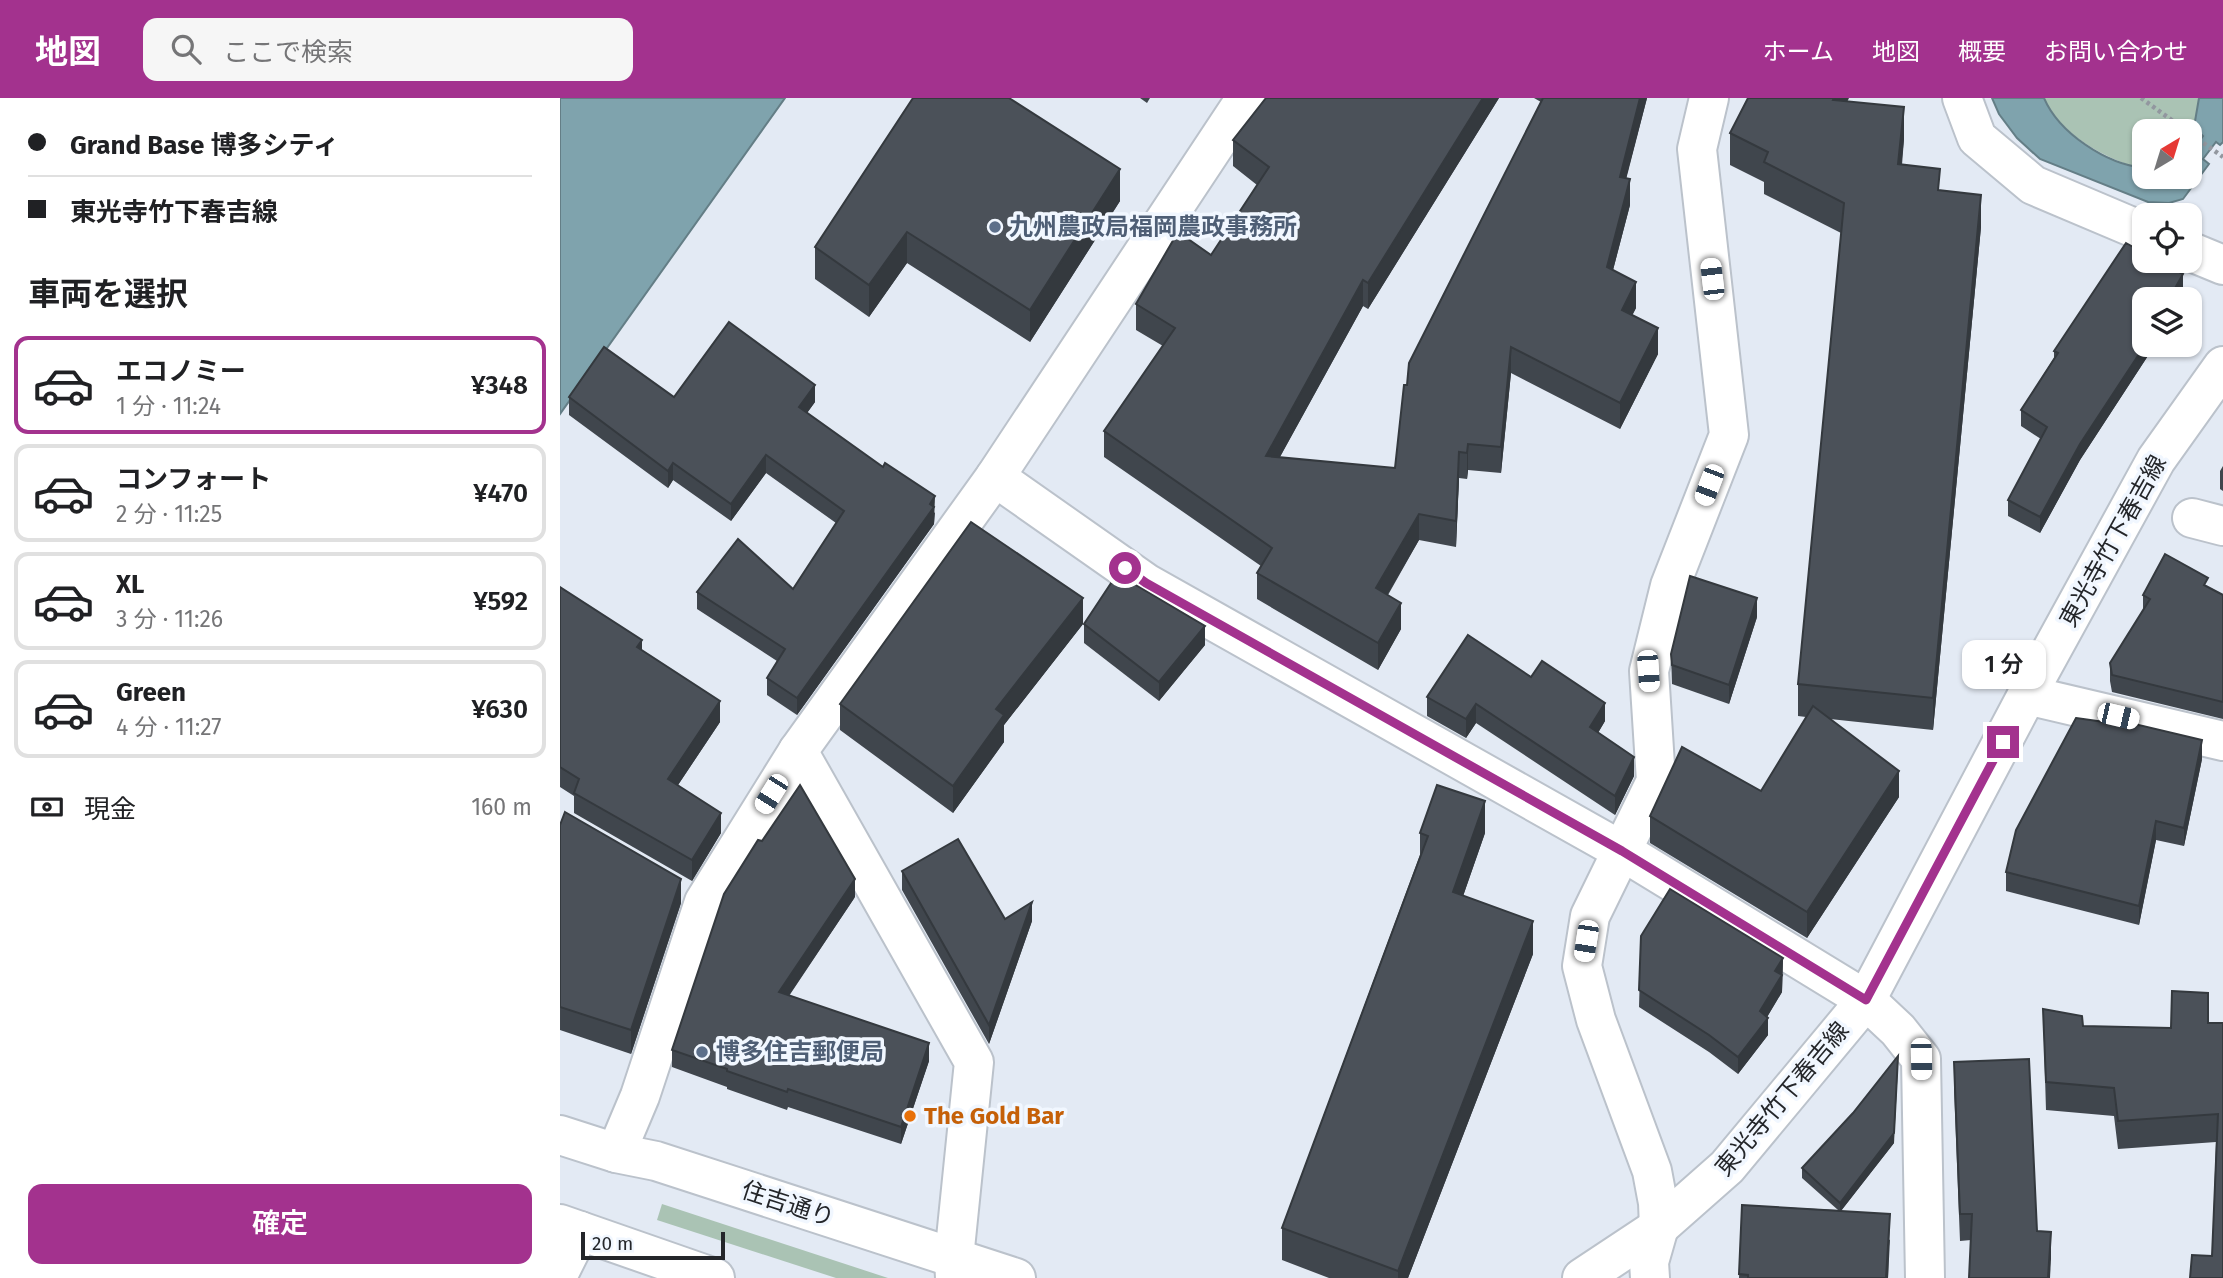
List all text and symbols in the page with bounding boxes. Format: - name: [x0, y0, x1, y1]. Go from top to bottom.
- search box: [143, 18, 633, 81]
- icon: search: [167, 30, 205, 68]
- text: 地図: [35, 32, 101, 72]
- text: ここで検索: [223, 37, 353, 68]
- text: ホーム: [1763, 38, 1834, 66]
- text: 地図: [1872, 38, 1920, 66]
- text: 概要: [1958, 38, 2006, 66]
- text: お問い合わせ: [2044, 38, 2188, 66]
- north arrow: [2132, 119, 2202, 189]
- map controls: [2132, 119, 2202, 357]
- text: Grand Base 博多シティ: [70, 130, 339, 161]
- text: 東光寺竹下春吉線: [70, 197, 278, 228]
- button: locate: [2132, 203, 2202, 273]
- place label: 九州農政局福岡農政事務所: [1009, 213, 1297, 241]
- marker: 九州農政局福岡農政事務所: [987, 219, 1003, 235]
- car: [1700, 257, 1725, 301]
- text: 車両を選択: [28, 275, 188, 313]
- button: layers: [2132, 287, 2202, 357]
- icon: car: [32, 354, 95, 417]
- text: エコノミー: [116, 356, 246, 387]
- text: ¥348: [471, 370, 528, 401]
- text: 1 分 · 11:24: [116, 392, 221, 420]
- street label: 東光寺竹下春吉線: [2054, 450, 2172, 632]
- icon: car: [32, 462, 95, 525]
- car: [1692, 462, 1727, 508]
- text: コンフォート: [116, 464, 271, 495]
- text: ¥470: [473, 478, 528, 509]
- text: 2 分 · 11:25: [116, 500, 222, 528]
- route start: [1109, 552, 1141, 584]
- text: XL: [116, 569, 144, 600]
- icon: car: [32, 570, 95, 633]
- text: ¥592: [473, 586, 528, 617]
- text: 3 分 · 11:26: [116, 605, 223, 633]
- callout: 1 分: [1961, 640, 2045, 690]
- car: [1637, 649, 1660, 693]
- text: 1 分: [1984, 650, 2024, 678]
- text: Green: [116, 677, 186, 708]
- icon: car: [32, 678, 95, 741]
- text: ¥630: [472, 694, 528, 725]
- car: [2096, 701, 2141, 731]
- text: 4 分 · 11:27: [116, 713, 222, 741]
- route end: [1987, 726, 2019, 758]
- car: [751, 771, 792, 817]
- icon: cash: [28, 788, 66, 826]
- text: 160 m: [471, 793, 532, 821]
- text: 現金: [84, 794, 136, 825]
- car: [1573, 919, 1600, 963]
- street label: 東光寺竹下春吉線: [1710, 1016, 1854, 1182]
- place label: 博多住吉郵便局: [716, 1038, 884, 1066]
- car: [1911, 1038, 1932, 1080]
- marker: 博多住吉郵便局: [694, 1044, 710, 1060]
- place label: The Gold Bar: [924, 1102, 1064, 1130]
- marker: The Gold Bar: [902, 1108, 918, 1124]
- street label: 住吉通り: [738, 1176, 838, 1232]
- button: 確定: [28, 1184, 532, 1264]
- scale bar: [581, 1229, 724, 1261]
- text: 20 m: [592, 1232, 633, 1255]

